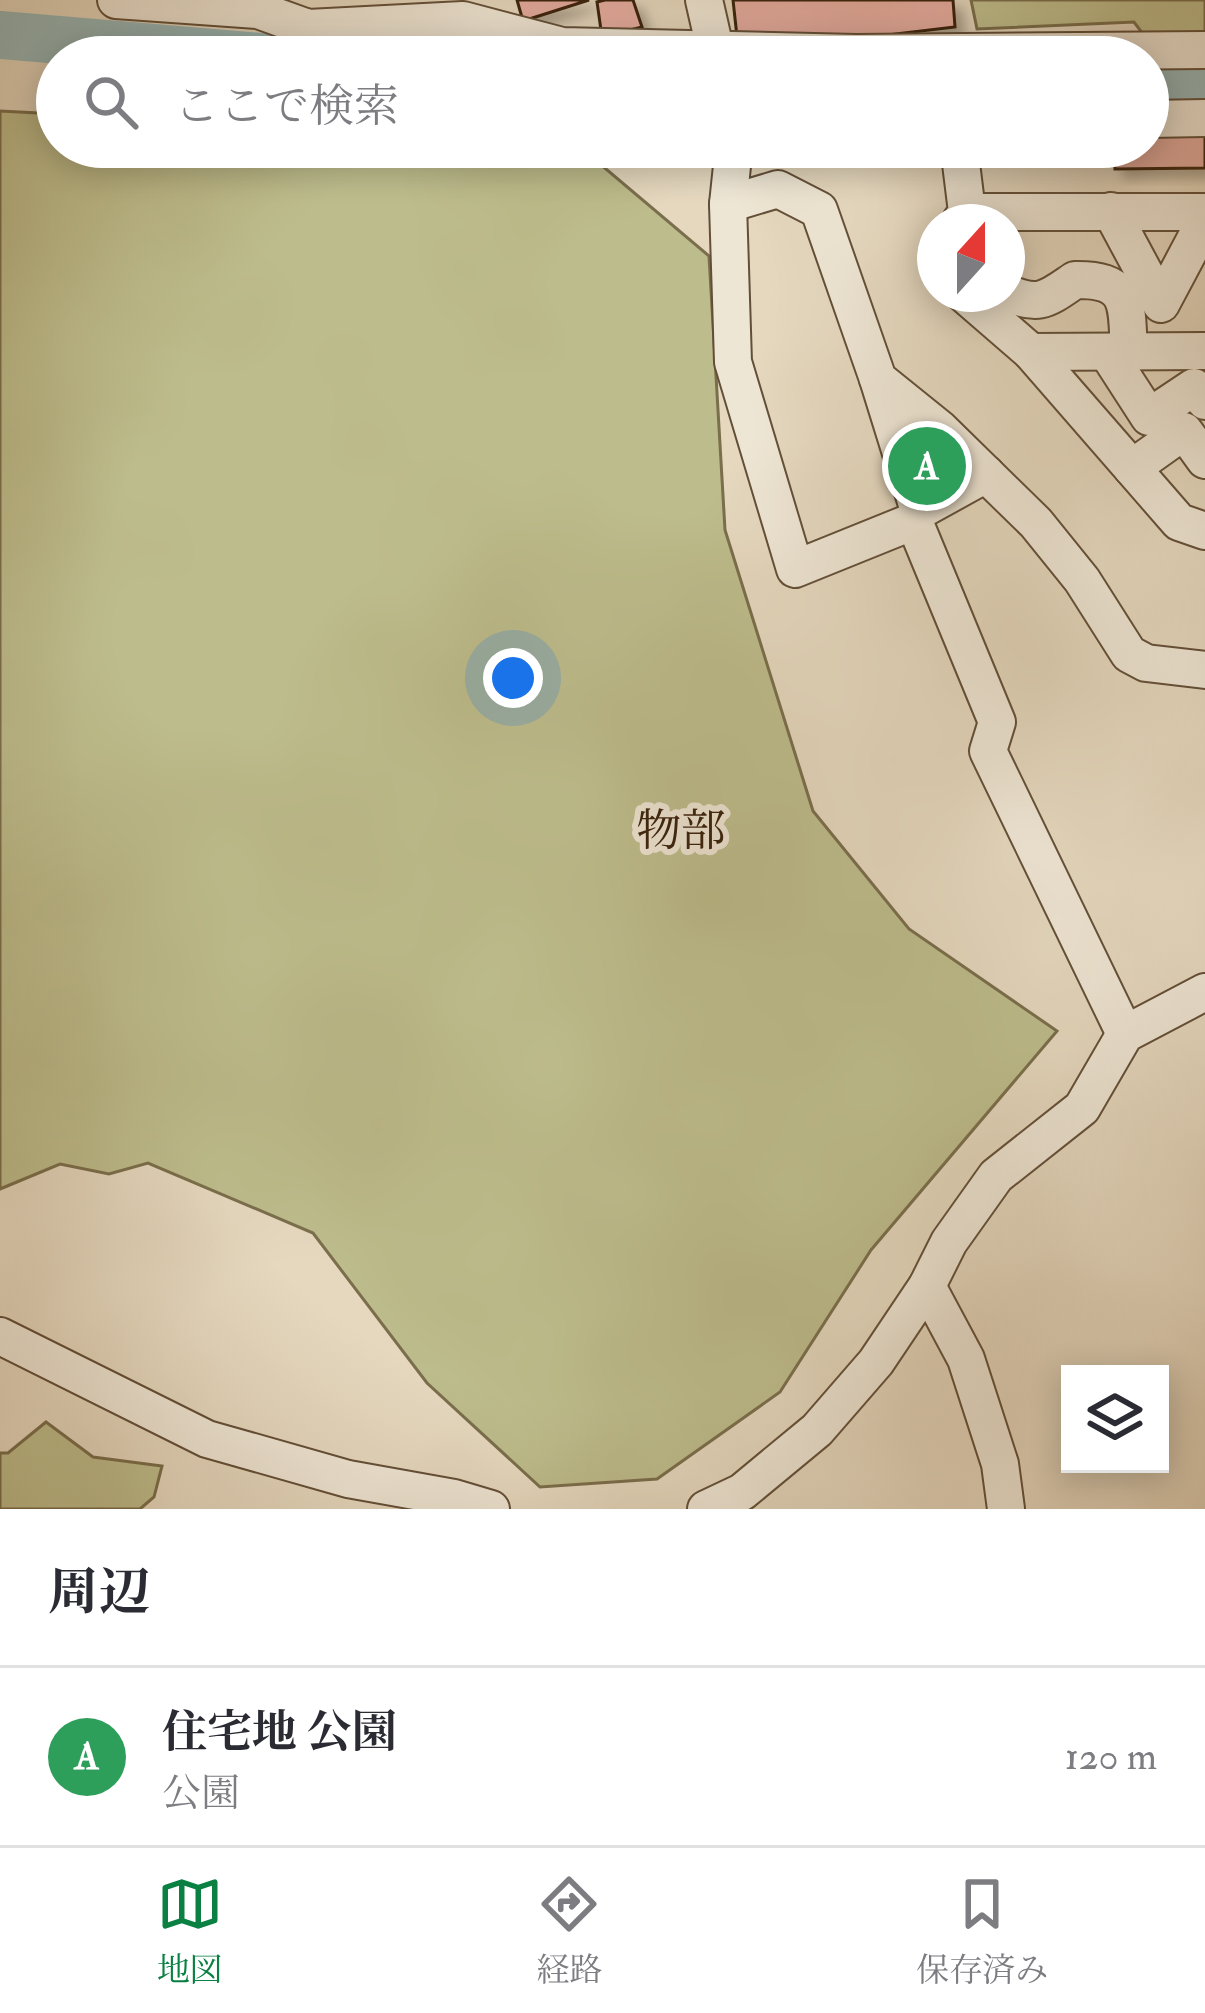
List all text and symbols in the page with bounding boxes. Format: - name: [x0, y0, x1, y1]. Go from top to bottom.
- search box: [36, 36, 1169, 168]
- icon: search: [78, 69, 144, 135]
- text: ここで検索: [174, 79, 399, 135]
- north arrow: [917, 204, 1025, 312]
- pin: A: [888, 421, 966, 511]
- your location: [483, 648, 543, 708]
- district label: 物部: [636, 804, 726, 860]
- map controls: [1061, 1365, 1169, 1473]
- button: layers: [1061, 1365, 1169, 1473]
- text: 周辺: [48, 1561, 150, 1625]
- text: 住宅地 公園: [162, 1705, 396, 1761]
- text: A: [75, 1732, 99, 1781]
- text: 120 m: [1065, 1732, 1157, 1781]
- text: 公園: [162, 1769, 240, 1818]
- tab: 地図: [157, 1871, 223, 1991]
- tab: 経路: [536, 1871, 602, 1991]
- tab: 保存済み: [916, 1871, 1048, 1991]

